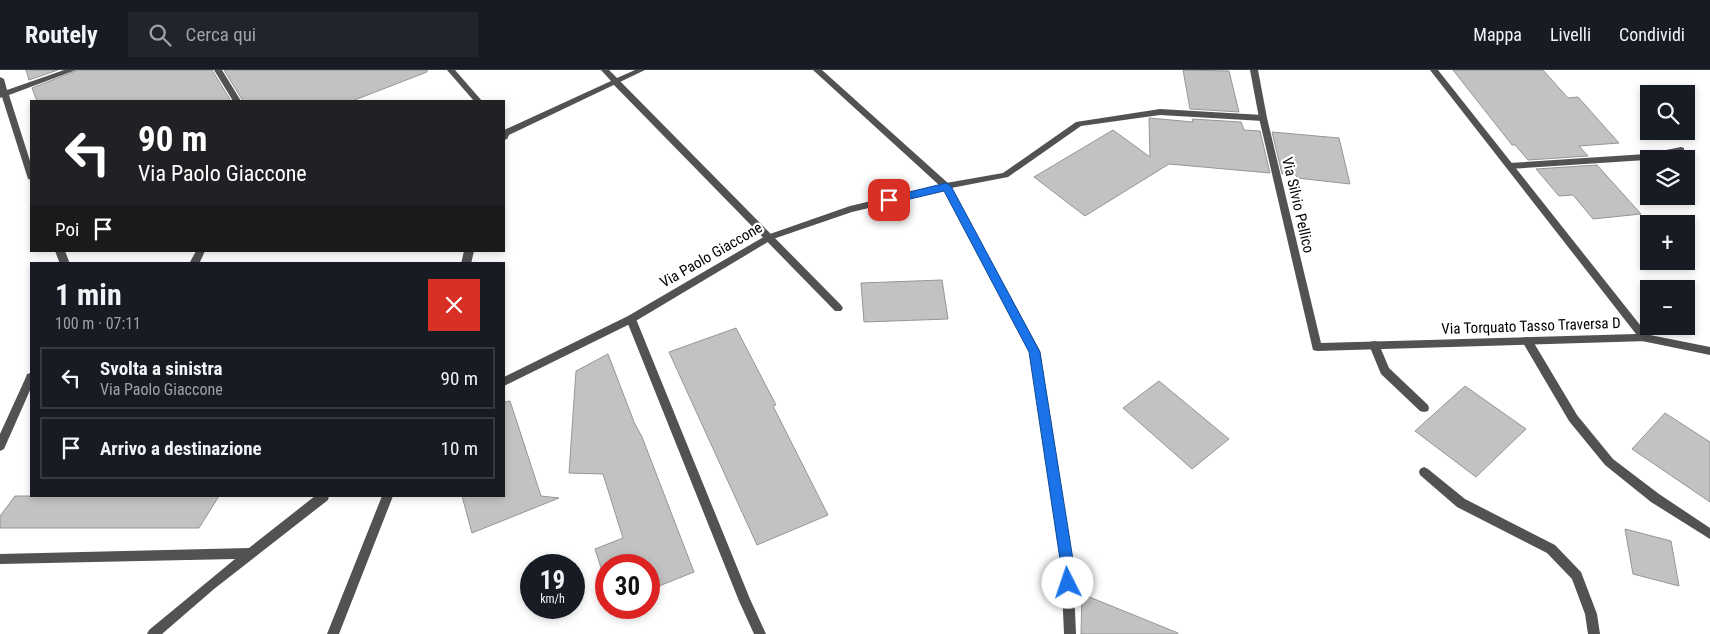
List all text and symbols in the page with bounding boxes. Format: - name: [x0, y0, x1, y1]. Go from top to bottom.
- search box: [128, 12, 478, 57]
- text: Routely: [25, 21, 98, 49]
- icon: search: [146, 21, 174, 49]
- text: Cerca qui: [186, 23, 256, 46]
- text: Mappa: [1473, 24, 1522, 45]
- text: Livelli: [1550, 24, 1591, 45]
- text: Condividi: [1619, 24, 1685, 45]
- map controls: [1640, 85, 1695, 335]
- button: search: [1640, 85, 1695, 140]
- text: 90 m: [138, 119, 207, 160]
- icon: left: [55, 120, 120, 185]
- button: layers: [1640, 150, 1695, 205]
- street label: Via Silvio Pellico: [1278, 155, 1318, 255]
- text: Via Paolo Giaccone: [138, 161, 307, 186]
- pin: [868, 179, 910, 221]
- icon: arrive: [875, 186, 903, 214]
- icon: arrive: [89, 215, 117, 243]
- button: +: [1640, 215, 1695, 270]
- text: Poi: [55, 218, 79, 241]
- street label: Via Paolo Giaccone: [657, 218, 765, 292]
- text: 1 min: [55, 277, 122, 312]
- button: close: [428, 279, 480, 331]
- button: −: [1640, 280, 1695, 335]
- text: 100 m · 07:11: [55, 314, 141, 333]
- street label: Via Torquato Tasso Traversa D: [1441, 314, 1621, 338]
- text: Svolta a sinistra: [100, 357, 222, 380]
- icon: left: [57, 364, 85, 392]
- text: 90 m: [441, 367, 478, 390]
- text: Via Paolo Giaccone: [100, 380, 223, 399]
- icon: arrive: [57, 434, 85, 462]
- text: Arrivo a destinazione: [100, 437, 262, 460]
- text: 10 m: [441, 437, 478, 460]
- speed limit sign: 30: [595, 554, 660, 619]
- position arrow: [1041, 556, 1093, 608]
- text: 19: [540, 566, 565, 595]
- text: km/h: [540, 592, 565, 606]

